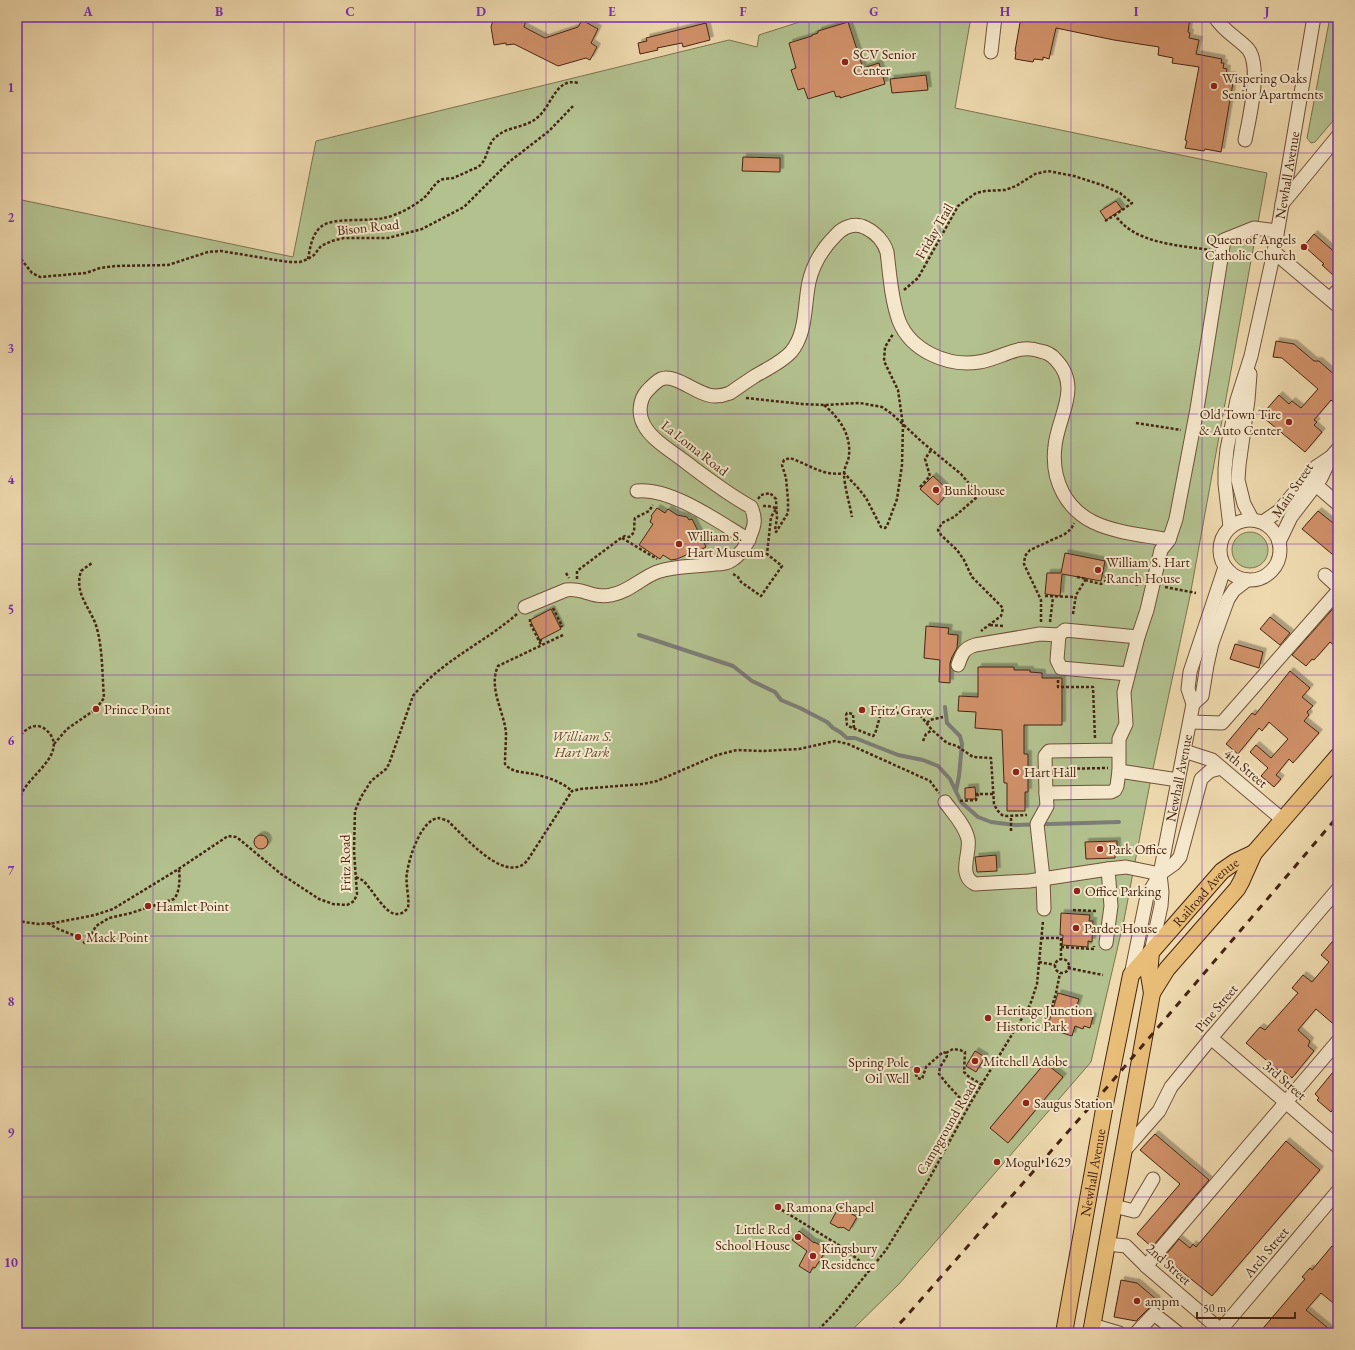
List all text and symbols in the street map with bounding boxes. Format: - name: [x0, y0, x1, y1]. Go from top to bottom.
- text: A: [82, 3, 93, 20]
- text: B: [215, 3, 223, 20]
- text: C: [345, 3, 355, 20]
- text: D: [476, 3, 486, 20]
- text: E: [608, 3, 616, 20]
- text: F: [739, 3, 747, 20]
- text: G: [869, 3, 879, 20]
- text: H: [1000, 3, 1011, 20]
- text: I: [1134, 3, 1139, 20]
- text: J: [1263, 3, 1270, 20]
- place label: SCV Senior Center: [853, 45, 916, 79]
- marker: SCV Senior Center: [840, 57, 850, 67]
- place label: Wispering Oaks Senior Apartments: [1222, 69, 1324, 103]
- text: 1: [8, 79, 15, 96]
- marker: Wispering Oaks Senior Apartments: [1209, 81, 1219, 91]
- street label: Newhall Avenue: [1271, 129, 1303, 220]
- street label: Friday Trail: [911, 199, 958, 262]
- text: 2: [8, 209, 15, 226]
- street label: Bison Road: [336, 215, 401, 239]
- place label: Queen of Angels Catholic Church: [1205, 230, 1296, 264]
- marker: Queen of Angels Catholic Church: [1299, 242, 1309, 252]
- text: 3: [8, 340, 15, 357]
- place label: Old Town Tire & Auto Center: [1199, 405, 1282, 439]
- street label: La Loma Road: [658, 416, 733, 480]
- marker: Old Town Tire & Auto Center: [1284, 417, 1294, 427]
- street label: Main Street: [1267, 459, 1317, 521]
- text: 4: [8, 471, 15, 488]
- place label: Bunkhouse: [944, 481, 1006, 499]
- marker: Bunkhouse: [931, 485, 941, 495]
- place label: William S. Hart Museum: [687, 527, 764, 561]
- marker: William S. Hart Museum: [674, 539, 684, 549]
- place label: William S. Hart Ranch House: [1106, 553, 1191, 587]
- marker: William S. Hart Ranch House: [1093, 565, 1103, 575]
- text: 5: [8, 601, 14, 618]
- place label: Prince Point: [104, 700, 171, 718]
- place label: Fritz' Grave: [870, 701, 933, 719]
- marker: Prince Point: [91, 704, 101, 714]
- marker: Fritz' Grave: [857, 705, 867, 715]
- park label: William S. Hart Park: [552, 727, 612, 761]
- text: 6: [8, 732, 15, 749]
- street label: Newhall Avenue: [1161, 732, 1196, 823]
- street label: 4th Street: [1220, 744, 1272, 792]
- place label: Hart Hall: [1024, 763, 1077, 781]
- marker: Hart Hall: [1011, 767, 1021, 777]
- street label: Fritz Road: [335, 833, 354, 892]
- place label: Park Office: [1108, 840, 1168, 858]
- marker: Park Office: [1095, 844, 1105, 854]
- street label: Railroad Avenue: [1168, 853, 1243, 930]
- text: 7: [8, 862, 15, 879]
- place label: Office Parking: [1085, 882, 1162, 900]
- marker: Office Parking: [1072, 886, 1082, 896]
- place label: Hamlet Point: [156, 897, 230, 915]
- marker: Hamlet Point: [143, 901, 153, 911]
- place label: Pardee House: [1084, 919, 1158, 937]
- marker: Pardee House: [1071, 923, 1081, 933]
- place label: Mack Point: [86, 928, 149, 946]
- marker: Mack Point: [73, 932, 83, 942]
- street label: Pine Street: [1191, 980, 1242, 1036]
- text: 8: [8, 993, 15, 1010]
- place label: Heritage Junction Historic Park: [996, 1001, 1093, 1035]
- marker: Heritage Junction Historic Park: [983, 1013, 993, 1023]
- place label: Mitchell Adobe: [983, 1052, 1068, 1070]
- place label: Spring Pole Oil Well: [848, 1053, 910, 1087]
- marker: Mitchell Adobe: [970, 1056, 980, 1066]
- street label: 3rd Street: [1259, 1056, 1311, 1104]
- marker: Spring Pole Oil Well: [912, 1065, 922, 1075]
- street label: Campground Road: [912, 1077, 981, 1178]
- place label: Saugus Station: [1034, 1094, 1114, 1112]
- marker: Saugus Station: [1021, 1098, 1031, 1108]
- text: 9: [8, 1124, 15, 1141]
- street label: Newhall Avenue: [1076, 1127, 1110, 1218]
- place label: Mogul 1629: [1005, 1153, 1071, 1171]
- marker: Mogul 1629: [992, 1157, 1002, 1167]
- place label: Ramona Chapel: [786, 1198, 875, 1216]
- marker: Ramona Chapel: [773, 1202, 783, 1212]
- place label: Little Red School House: [715, 1220, 791, 1254]
- street label: Arch Street: [1239, 1222, 1293, 1282]
- marker: Little Red School House: [793, 1232, 803, 1242]
- place label: Kingsbury Residence: [821, 1239, 878, 1273]
- street label: 2nd Street: [1143, 1239, 1196, 1289]
- marker: Kingsbury Residence: [808, 1251, 818, 1261]
- text: 10: [4, 1254, 18, 1271]
- place label: ampm: [1145, 1292, 1180, 1310]
- scale bar: [1197, 1294, 1295, 1320]
- marker: ampm: [1132, 1296, 1142, 1306]
- text: 50 m: [1203, 1300, 1227, 1316]

